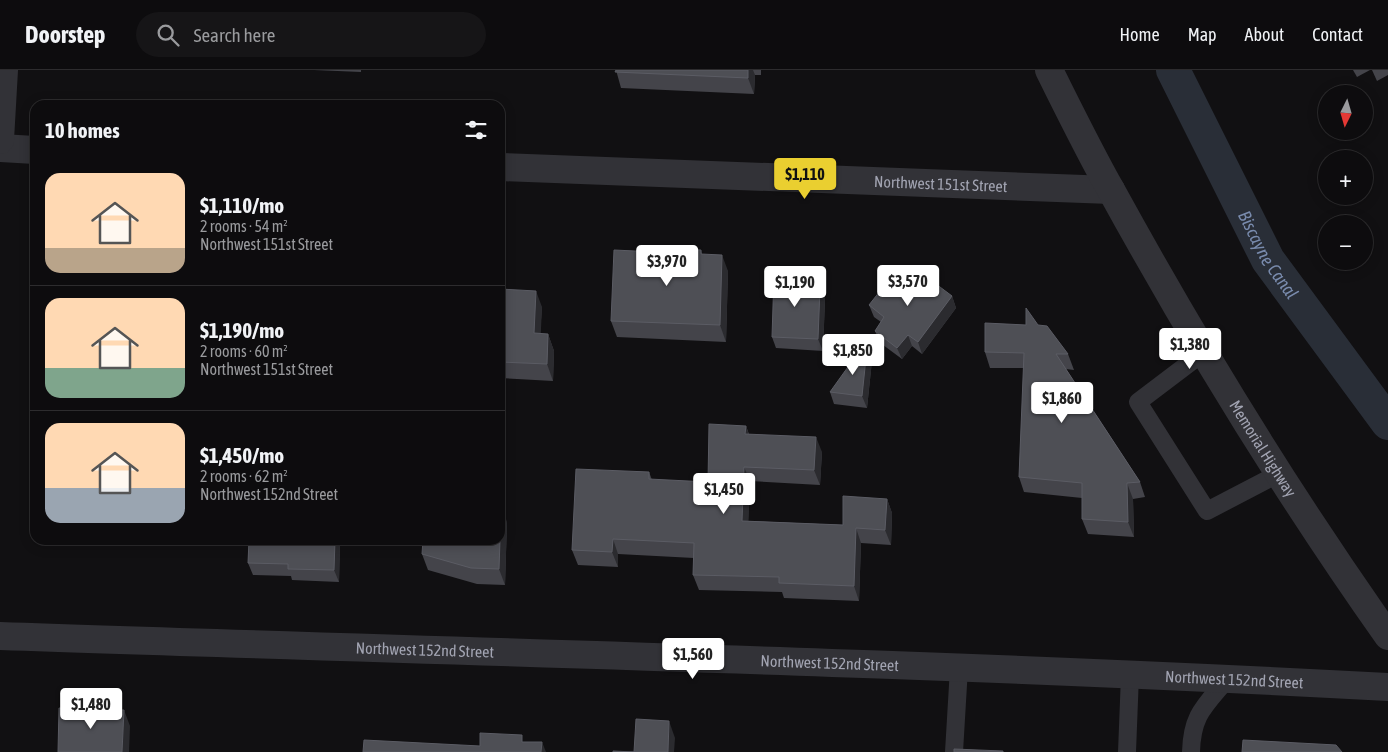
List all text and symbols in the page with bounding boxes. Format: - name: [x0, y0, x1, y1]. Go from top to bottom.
- search box: [136, 12, 486, 57]
- text: Doorstep: [25, 21, 106, 48]
- icon: search: [154, 21, 182, 49]
- text: Search here: [194, 24, 275, 46]
- text: Home: [1120, 24, 1160, 45]
- text: Map: [1188, 24, 1217, 45]
- text: About: [1245, 24, 1284, 45]
- text: Contact: [1312, 24, 1363, 45]
- north arrow: [1318, 85, 1372, 140]
- map controls: [1318, 85, 1373, 270]
- icon: filters: [462, 116, 490, 144]
- text: 10 homes: [45, 118, 120, 142]
- button: +: [1318, 150, 1373, 205]
- pin: $1,110: [764, 158, 846, 200]
- text: $1,110: [785, 165, 825, 183]
- street label: Northwest 151st Street: [874, 172, 1008, 195]
- icon: home: [85, 193, 145, 253]
- text: $1,110/mo: [200, 193, 284, 217]
- water label: Biscayne Canal: [1234, 207, 1303, 303]
- button: −: [1318, 215, 1373, 270]
- text: 2 rooms · 54 m²: [200, 217, 288, 235]
- text: Northwest 151st Street: [200, 235, 333, 253]
- pin: $3,970: [626, 244, 708, 287]
- text: $3,970: [647, 252, 687, 270]
- pin: $3,570: [867, 264, 949, 307]
- pin: $1,190: [754, 266, 836, 308]
- text: $3,570: [888, 272, 928, 290]
- text: $1,190: [775, 273, 815, 291]
- icon: home: [85, 318, 145, 378]
- text: $1,190/mo: [200, 318, 284, 342]
- pin: $1,380: [1149, 328, 1231, 370]
- pin: $1,850: [812, 334, 894, 376]
- text: $1,380: [1170, 335, 1210, 353]
- text: $1,850: [833, 341, 873, 359]
- text: 2 rooms · 60 m²: [200, 342, 288, 360]
- text: Northwest 151st Street: [200, 360, 333, 378]
- pin: $1,860: [1021, 382, 1103, 424]
- text: $1,860: [1042, 389, 1082, 407]
- street label: Memorial Highway: [1226, 397, 1300, 501]
- icon: home: [85, 443, 145, 503]
- text: $1,450/mo: [200, 443, 284, 467]
- text: 2 rooms · 62 m²: [200, 467, 288, 485]
- pin: $1,450: [683, 472, 765, 515]
- text: $1,450: [704, 480, 744, 498]
- text: Northwest 152nd Street: [200, 485, 338, 503]
- street label: Northwest 152nd Street: [355, 638, 495, 661]
- pin: $1,560: [652, 638, 734, 680]
- text: $1,560: [673, 645, 713, 663]
- street label: Northwest 152nd Street: [760, 651, 899, 674]
- street label: Northwest 152nd Street: [1165, 667, 1304, 692]
- pin: $1,480: [50, 688, 132, 730]
- text: $1,480: [71, 695, 111, 713]

